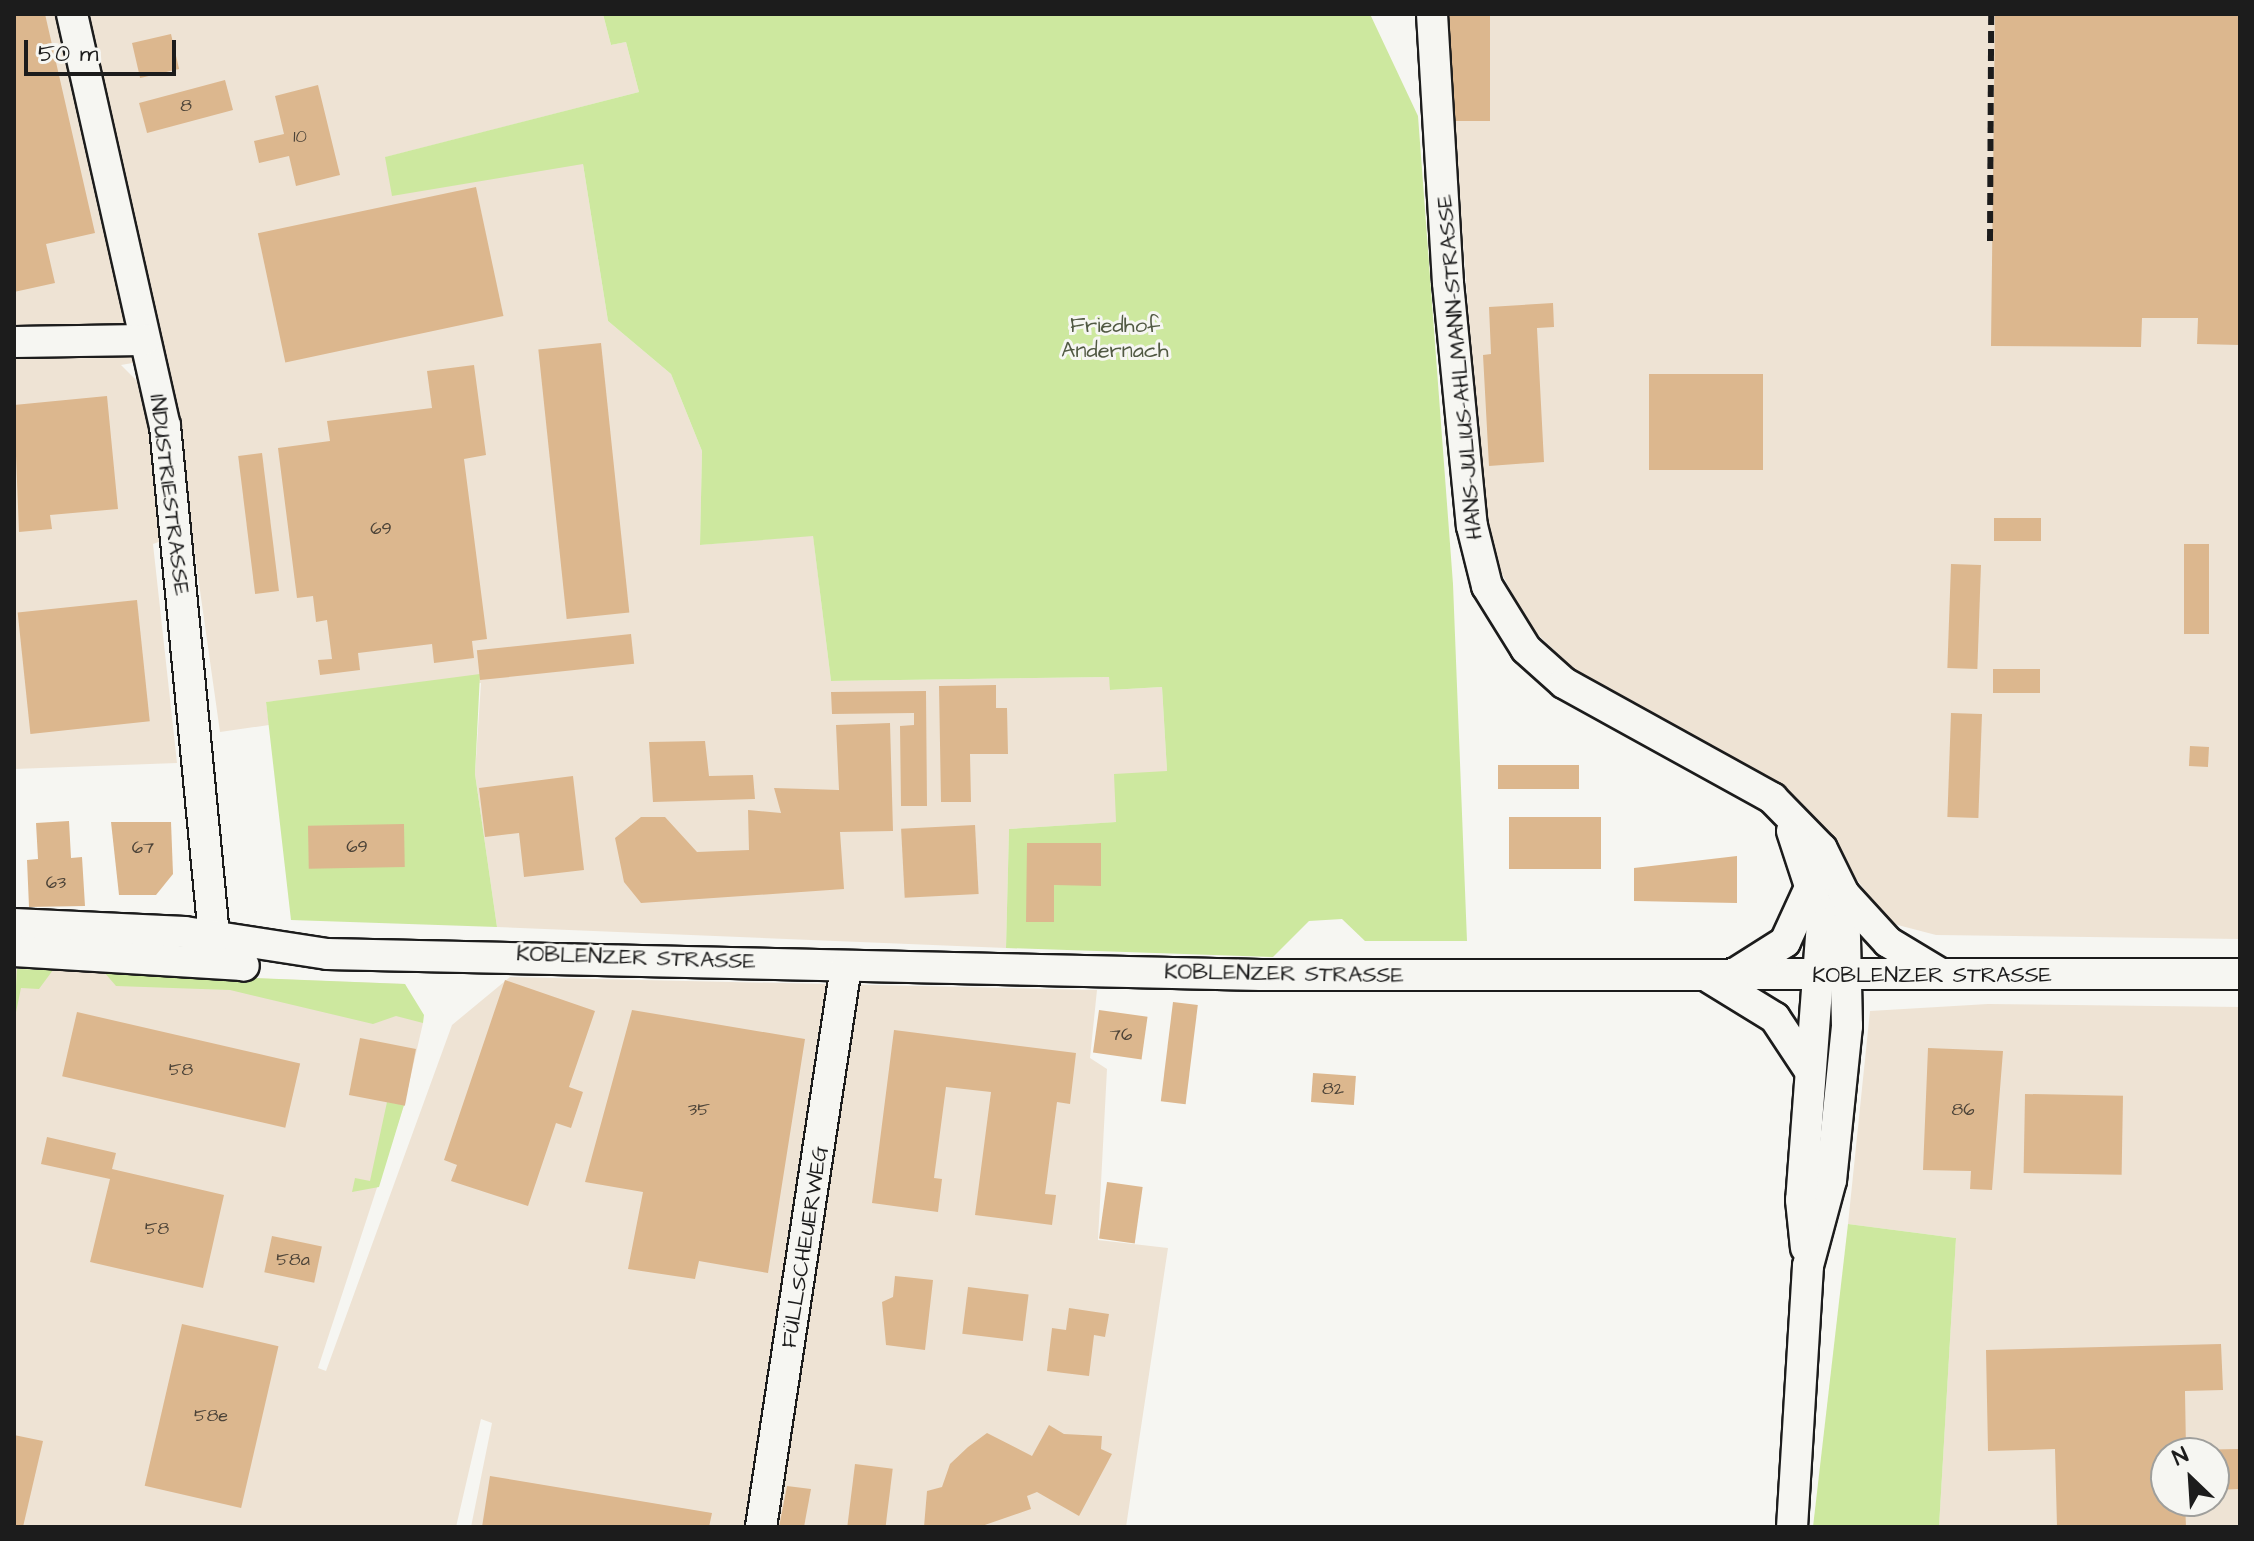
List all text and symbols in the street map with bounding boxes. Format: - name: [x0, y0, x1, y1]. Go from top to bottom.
- scale bar: [28, 24, 180, 74]
- text: 50 m: [38, 37, 98, 71]
- house number: 8: [180, 95, 192, 117]
- house number: 10: [293, 126, 307, 148]
- street label: HANS-JULIUS-AHLMANN-STRASSE: [1432, 193, 1488, 541]
- park label: Friedhof Andernach: [1061, 312, 1169, 364]
- street label: INDUSTRIESTRASSE: [144, 393, 194, 597]
- house number: 69: [370, 518, 392, 540]
- house number: 69: [346, 836, 368, 858]
- house number: 67: [132, 837, 154, 859]
- house number: 63: [46, 872, 66, 894]
- street label: KOBLENZER STRASSE: [516, 941, 756, 975]
- street label: KOBLENZER STRASSE: [1164, 959, 1404, 989]
- street label: KOBLENZER STRASSE: [1812, 963, 2052, 989]
- house number: 76: [1110, 1024, 1132, 1046]
- house number: 58: [169, 1059, 193, 1081]
- house number: 82: [1322, 1078, 1344, 1100]
- house number: 35: [688, 1099, 710, 1121]
- house number: 86: [1952, 1099, 1974, 1121]
- street label: FÜLLSCHEUERWEG: [776, 1144, 834, 1350]
- house number: 58: [145, 1218, 169, 1240]
- house number: 58a: [276, 1249, 310, 1271]
- house number: 58e: [194, 1405, 228, 1427]
- north arrow: [2150, 1437, 2230, 1517]
- text: N: [2168, 1440, 2193, 1474]

